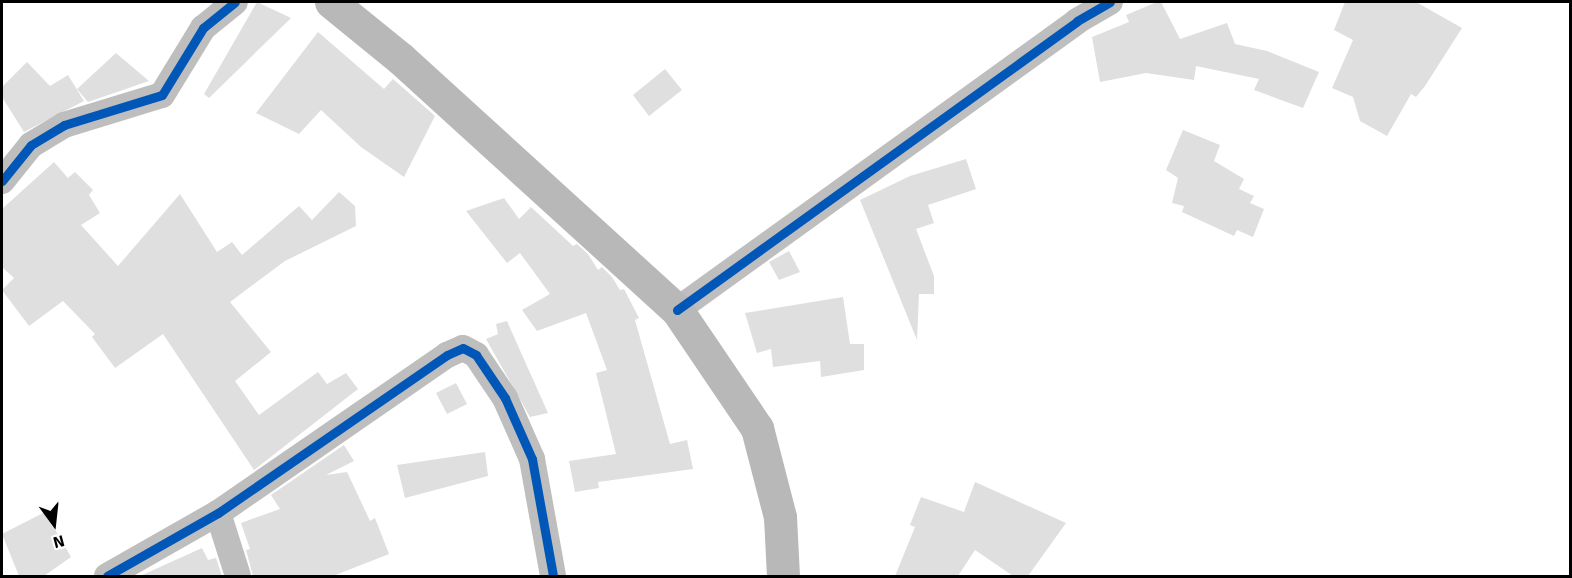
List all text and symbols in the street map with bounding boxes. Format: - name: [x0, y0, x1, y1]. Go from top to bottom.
- north arrow: [24, 494, 84, 554]
- text: N: [51, 530, 67, 552]

